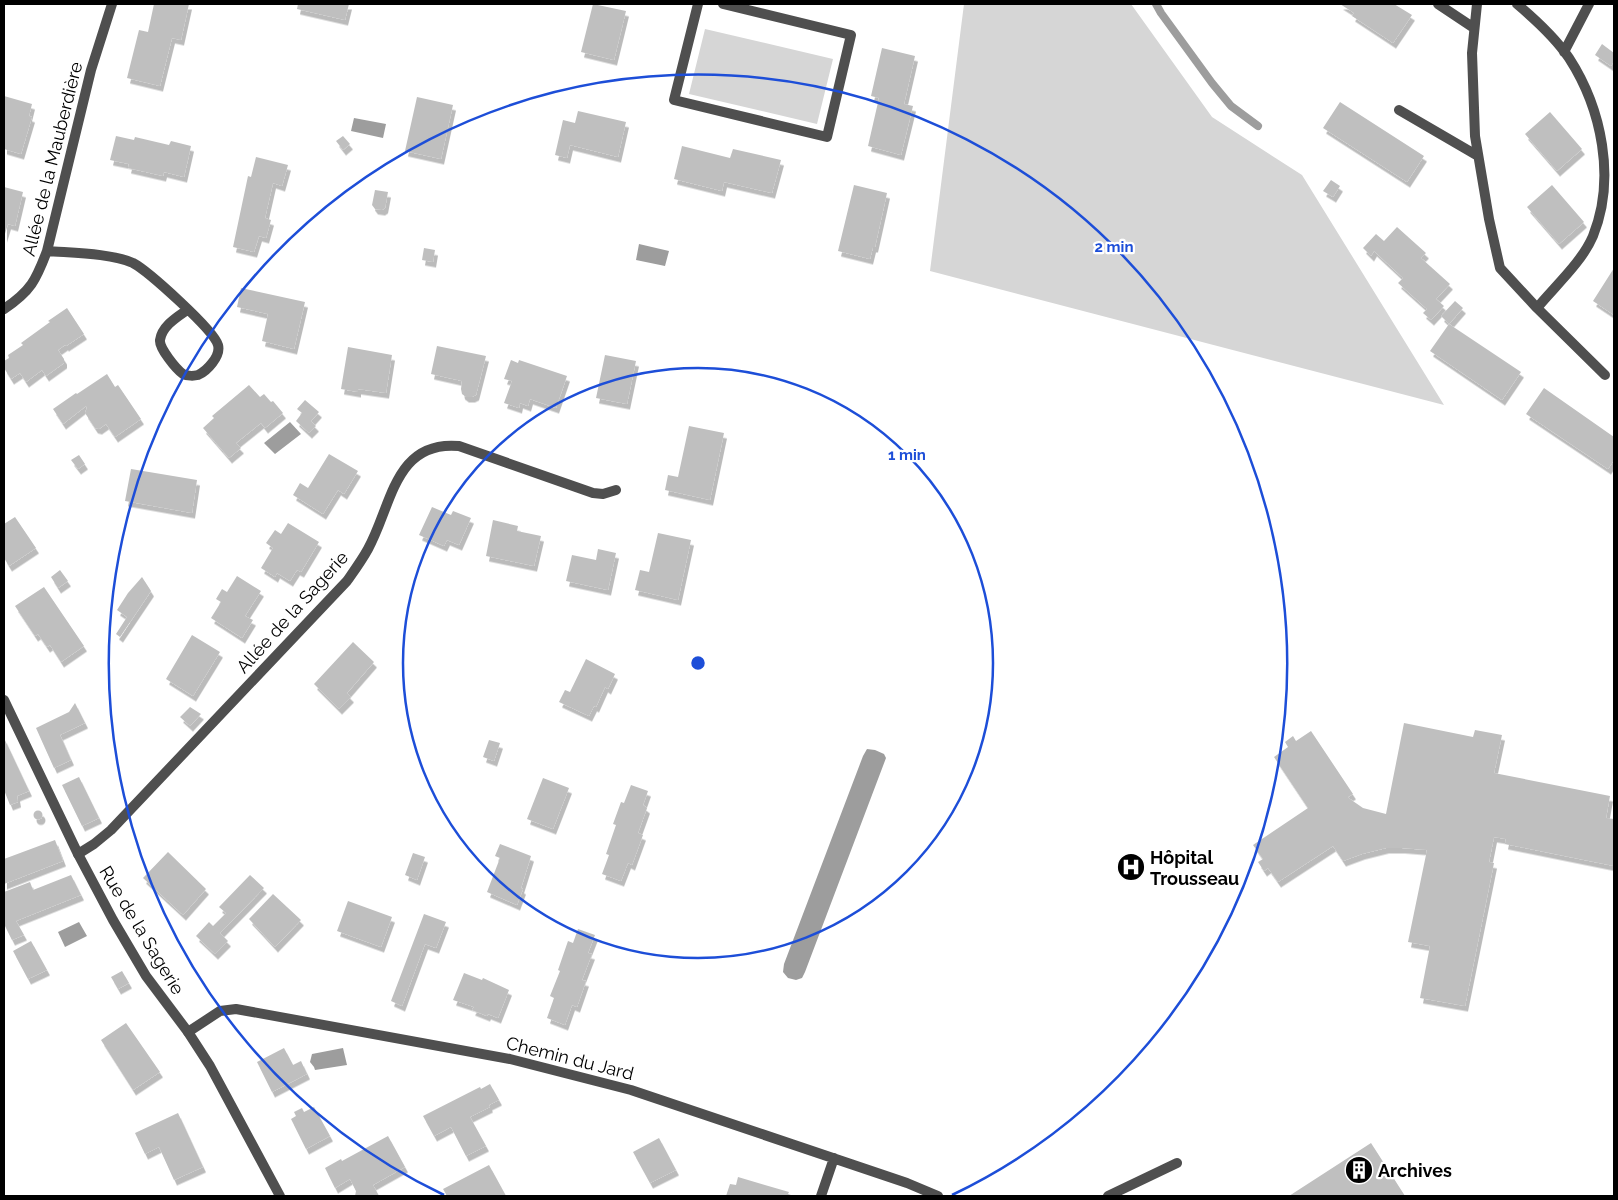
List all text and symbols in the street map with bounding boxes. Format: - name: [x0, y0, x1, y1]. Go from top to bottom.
- street label: Allée de la Mauberdière: [18, 59, 86, 258]
- text: 2 min: [1095, 238, 1133, 256]
- text: 1 min: [888, 446, 926, 464]
- street label: Allée de la Sagerie: [232, 546, 352, 677]
- centre of rings: [689, 654, 707, 672]
- place label: Hôpital Trousseau: [1150, 847, 1239, 889]
- hospital icon: Hôpital Trousseau: [1116, 852, 1146, 882]
- street label: Rue de la Sagerie: [95, 862, 189, 998]
- street label: Chemin du Jard: [504, 1032, 636, 1084]
- building icon: Archives: [1344, 1155, 1374, 1185]
- place label: Archives: [1378, 1160, 1452, 1181]

